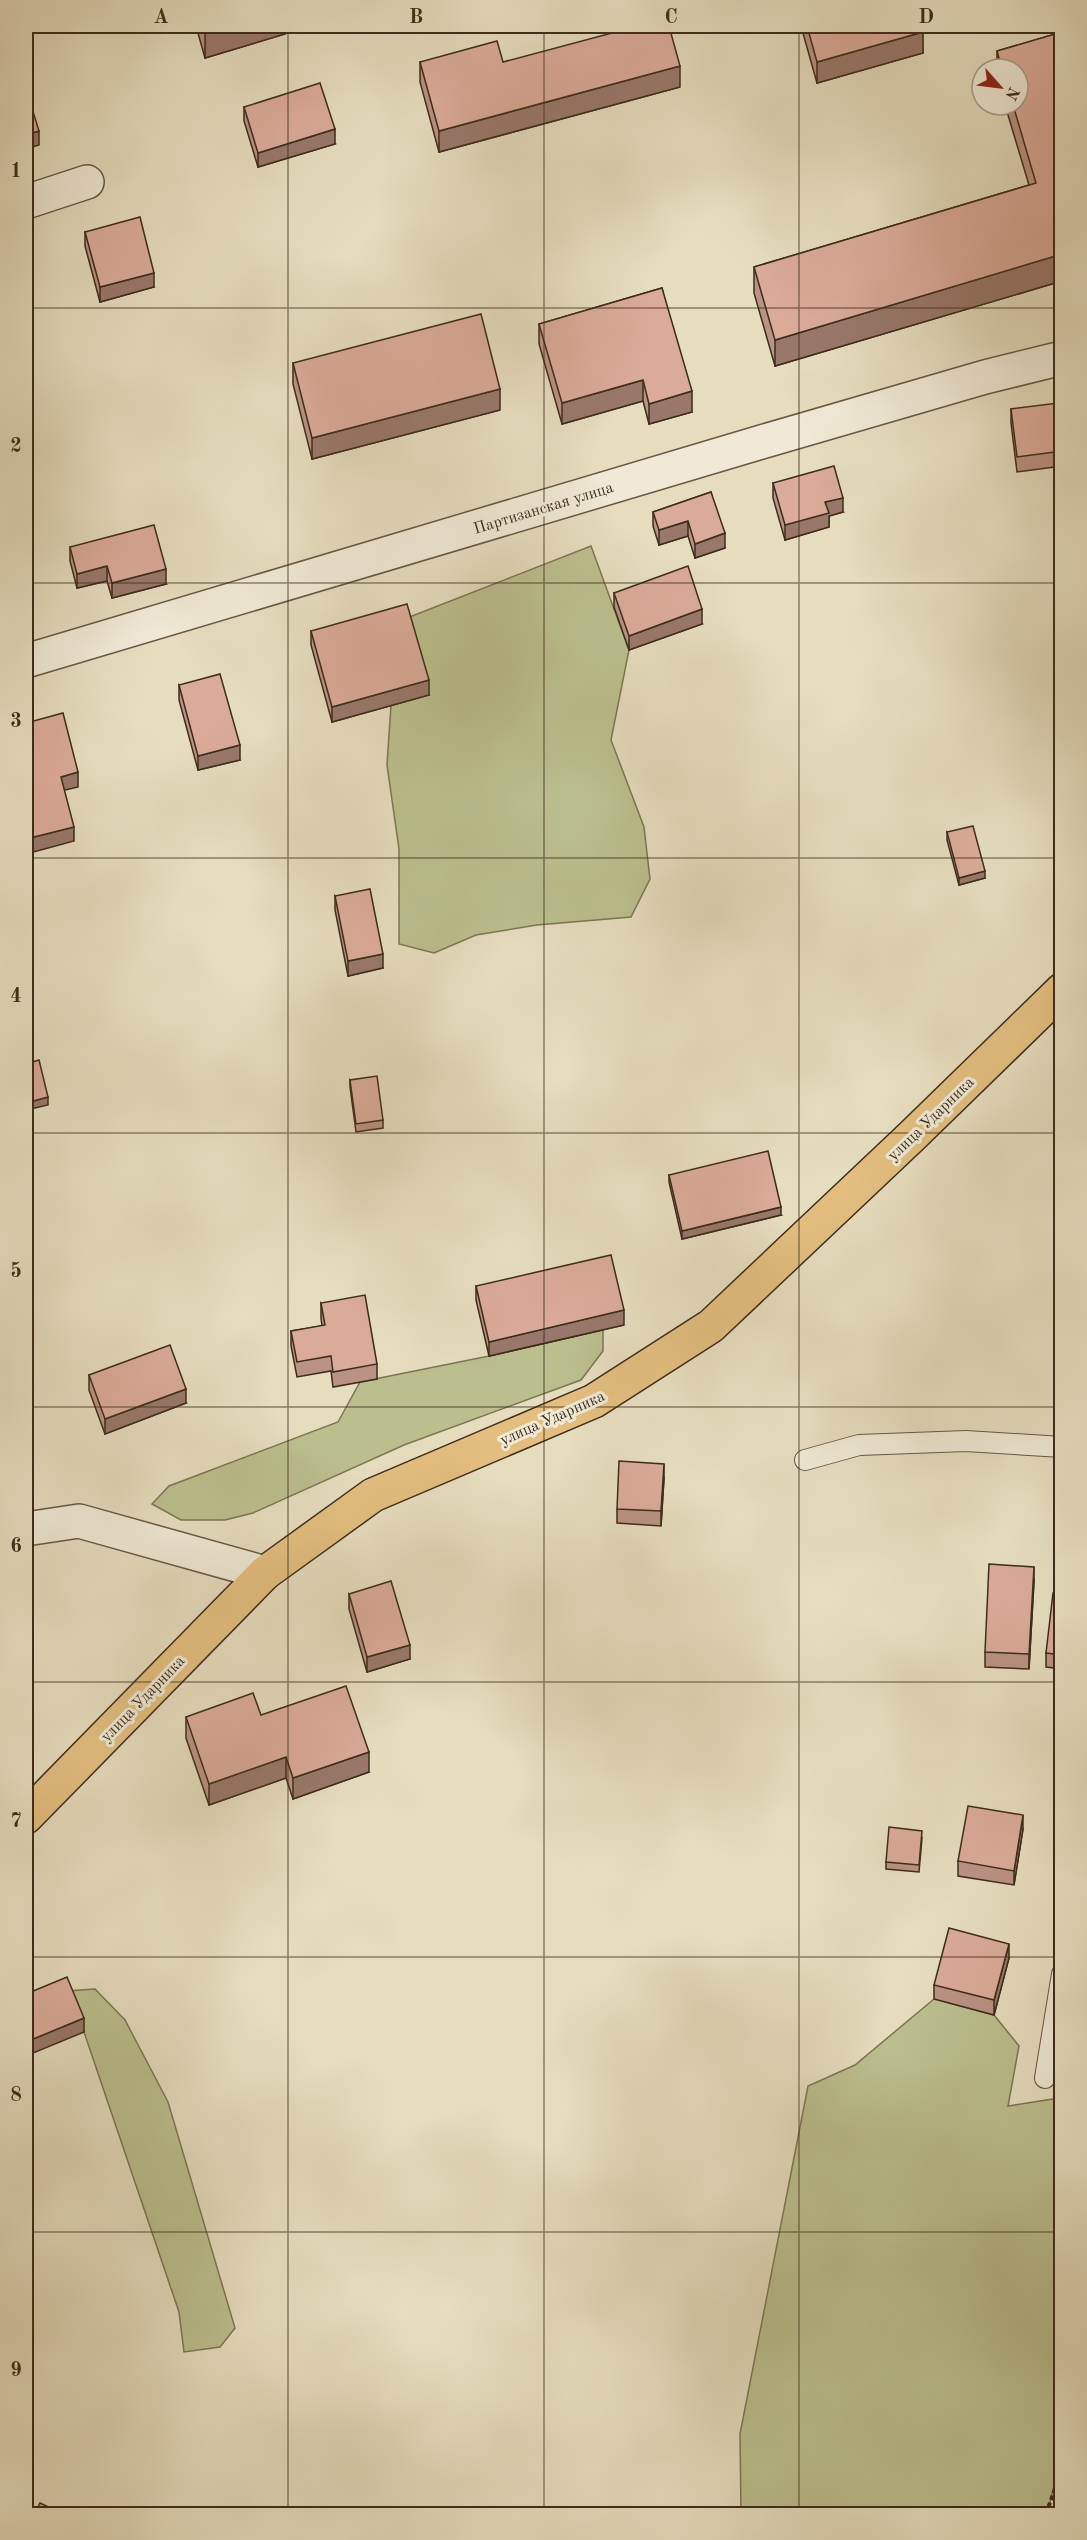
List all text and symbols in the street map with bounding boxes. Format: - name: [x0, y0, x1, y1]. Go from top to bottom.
- text: A: [153, 8, 169, 28]
- text: B: [409, 8, 423, 28]
- text: C: [664, 8, 678, 28]
- text: D: [918, 8, 934, 28]
- north arrow: [970, 57, 1030, 117]
- text: N: [1001, 84, 1021, 103]
- text: 1: [10, 162, 22, 182]
- text: 2: [10, 437, 22, 457]
- street label: Партизанская улица: [472, 480, 615, 538]
- text: 3: [10, 712, 22, 732]
- text: 4: [10, 987, 22, 1007]
- street label: улица Ударника: [885, 1074, 978, 1164]
- text: 5: [10, 1261, 22, 1282]
- street label: улица Ударника: [498, 1388, 608, 1449]
- text: 6: [10, 1537, 22, 1557]
- street label: улица Ударника: [98, 1653, 189, 1746]
- text: 7: [10, 1812, 22, 1832]
- text: 8: [10, 2086, 22, 2106]
- text: 9: [10, 2361, 22, 2381]

